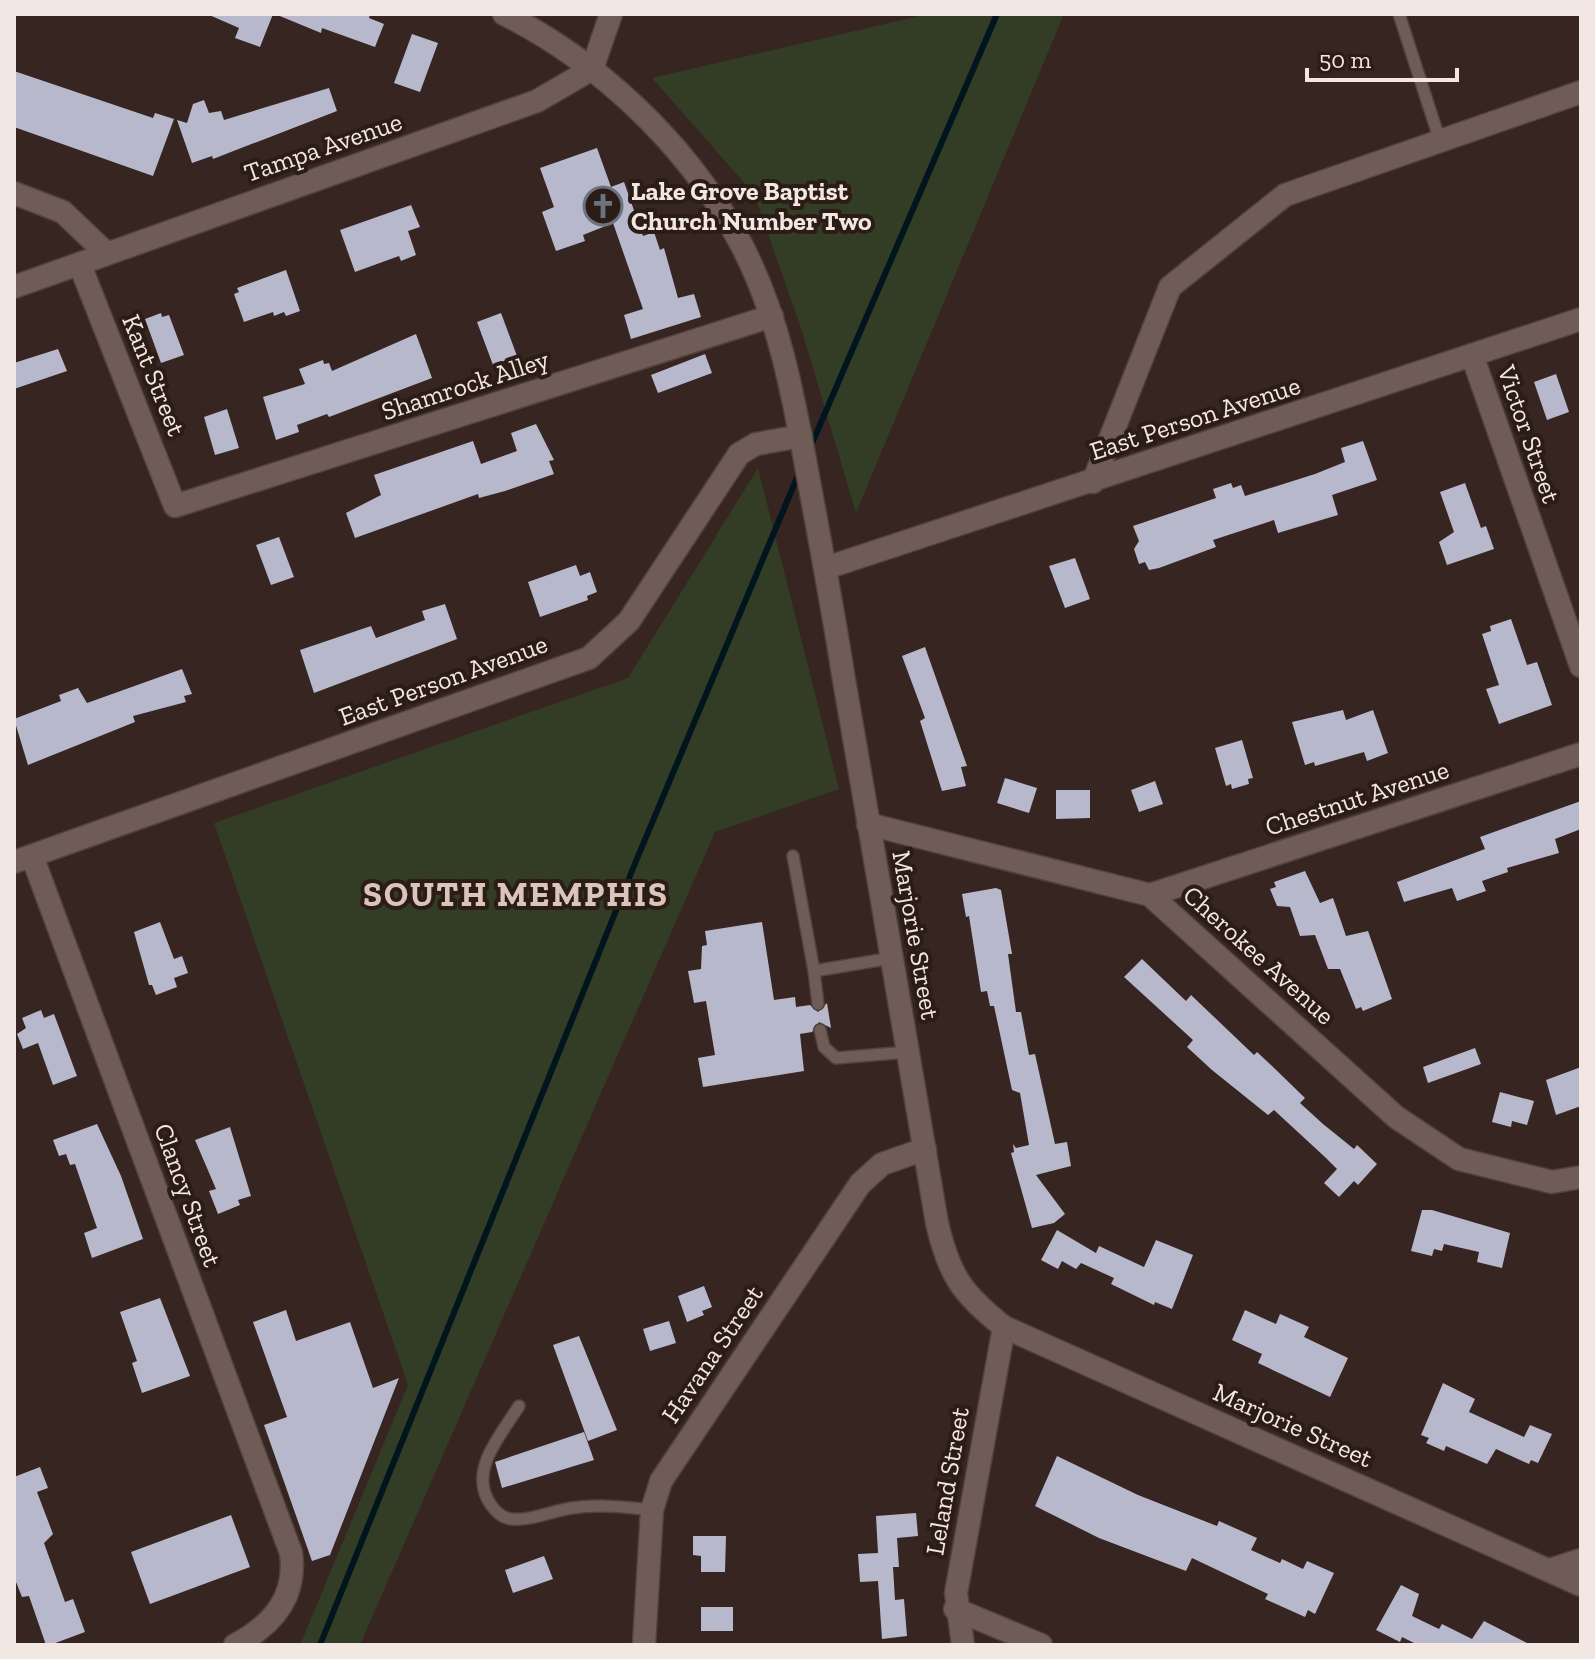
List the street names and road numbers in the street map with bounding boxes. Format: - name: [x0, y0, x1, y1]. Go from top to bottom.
- street label: Tampa Avenue: [240, 105, 406, 189]
- street label: Kant Street: [115, 310, 193, 441]
- street label: Shamrock Alley: [377, 343, 553, 427]
- street label: Victor Street: [1490, 360, 1568, 507]
- street label: East Person Avenue: [1086, 369, 1304, 467]
- street label: East Person Avenue: [334, 627, 552, 733]
- street label: Chestnut Avenue: [1261, 753, 1453, 843]
- street label: Marjorie Street: [885, 848, 947, 1022]
- street label: Cherokee Avenue: [1177, 879, 1341, 1031]
- street label: Clancy Street: [147, 1119, 229, 1271]
- street label: Havana Street: [654, 1279, 770, 1429]
- street label: Marjorie Street: [1208, 1376, 1378, 1475]
- street label: Leland Street: [918, 1404, 976, 1557]

